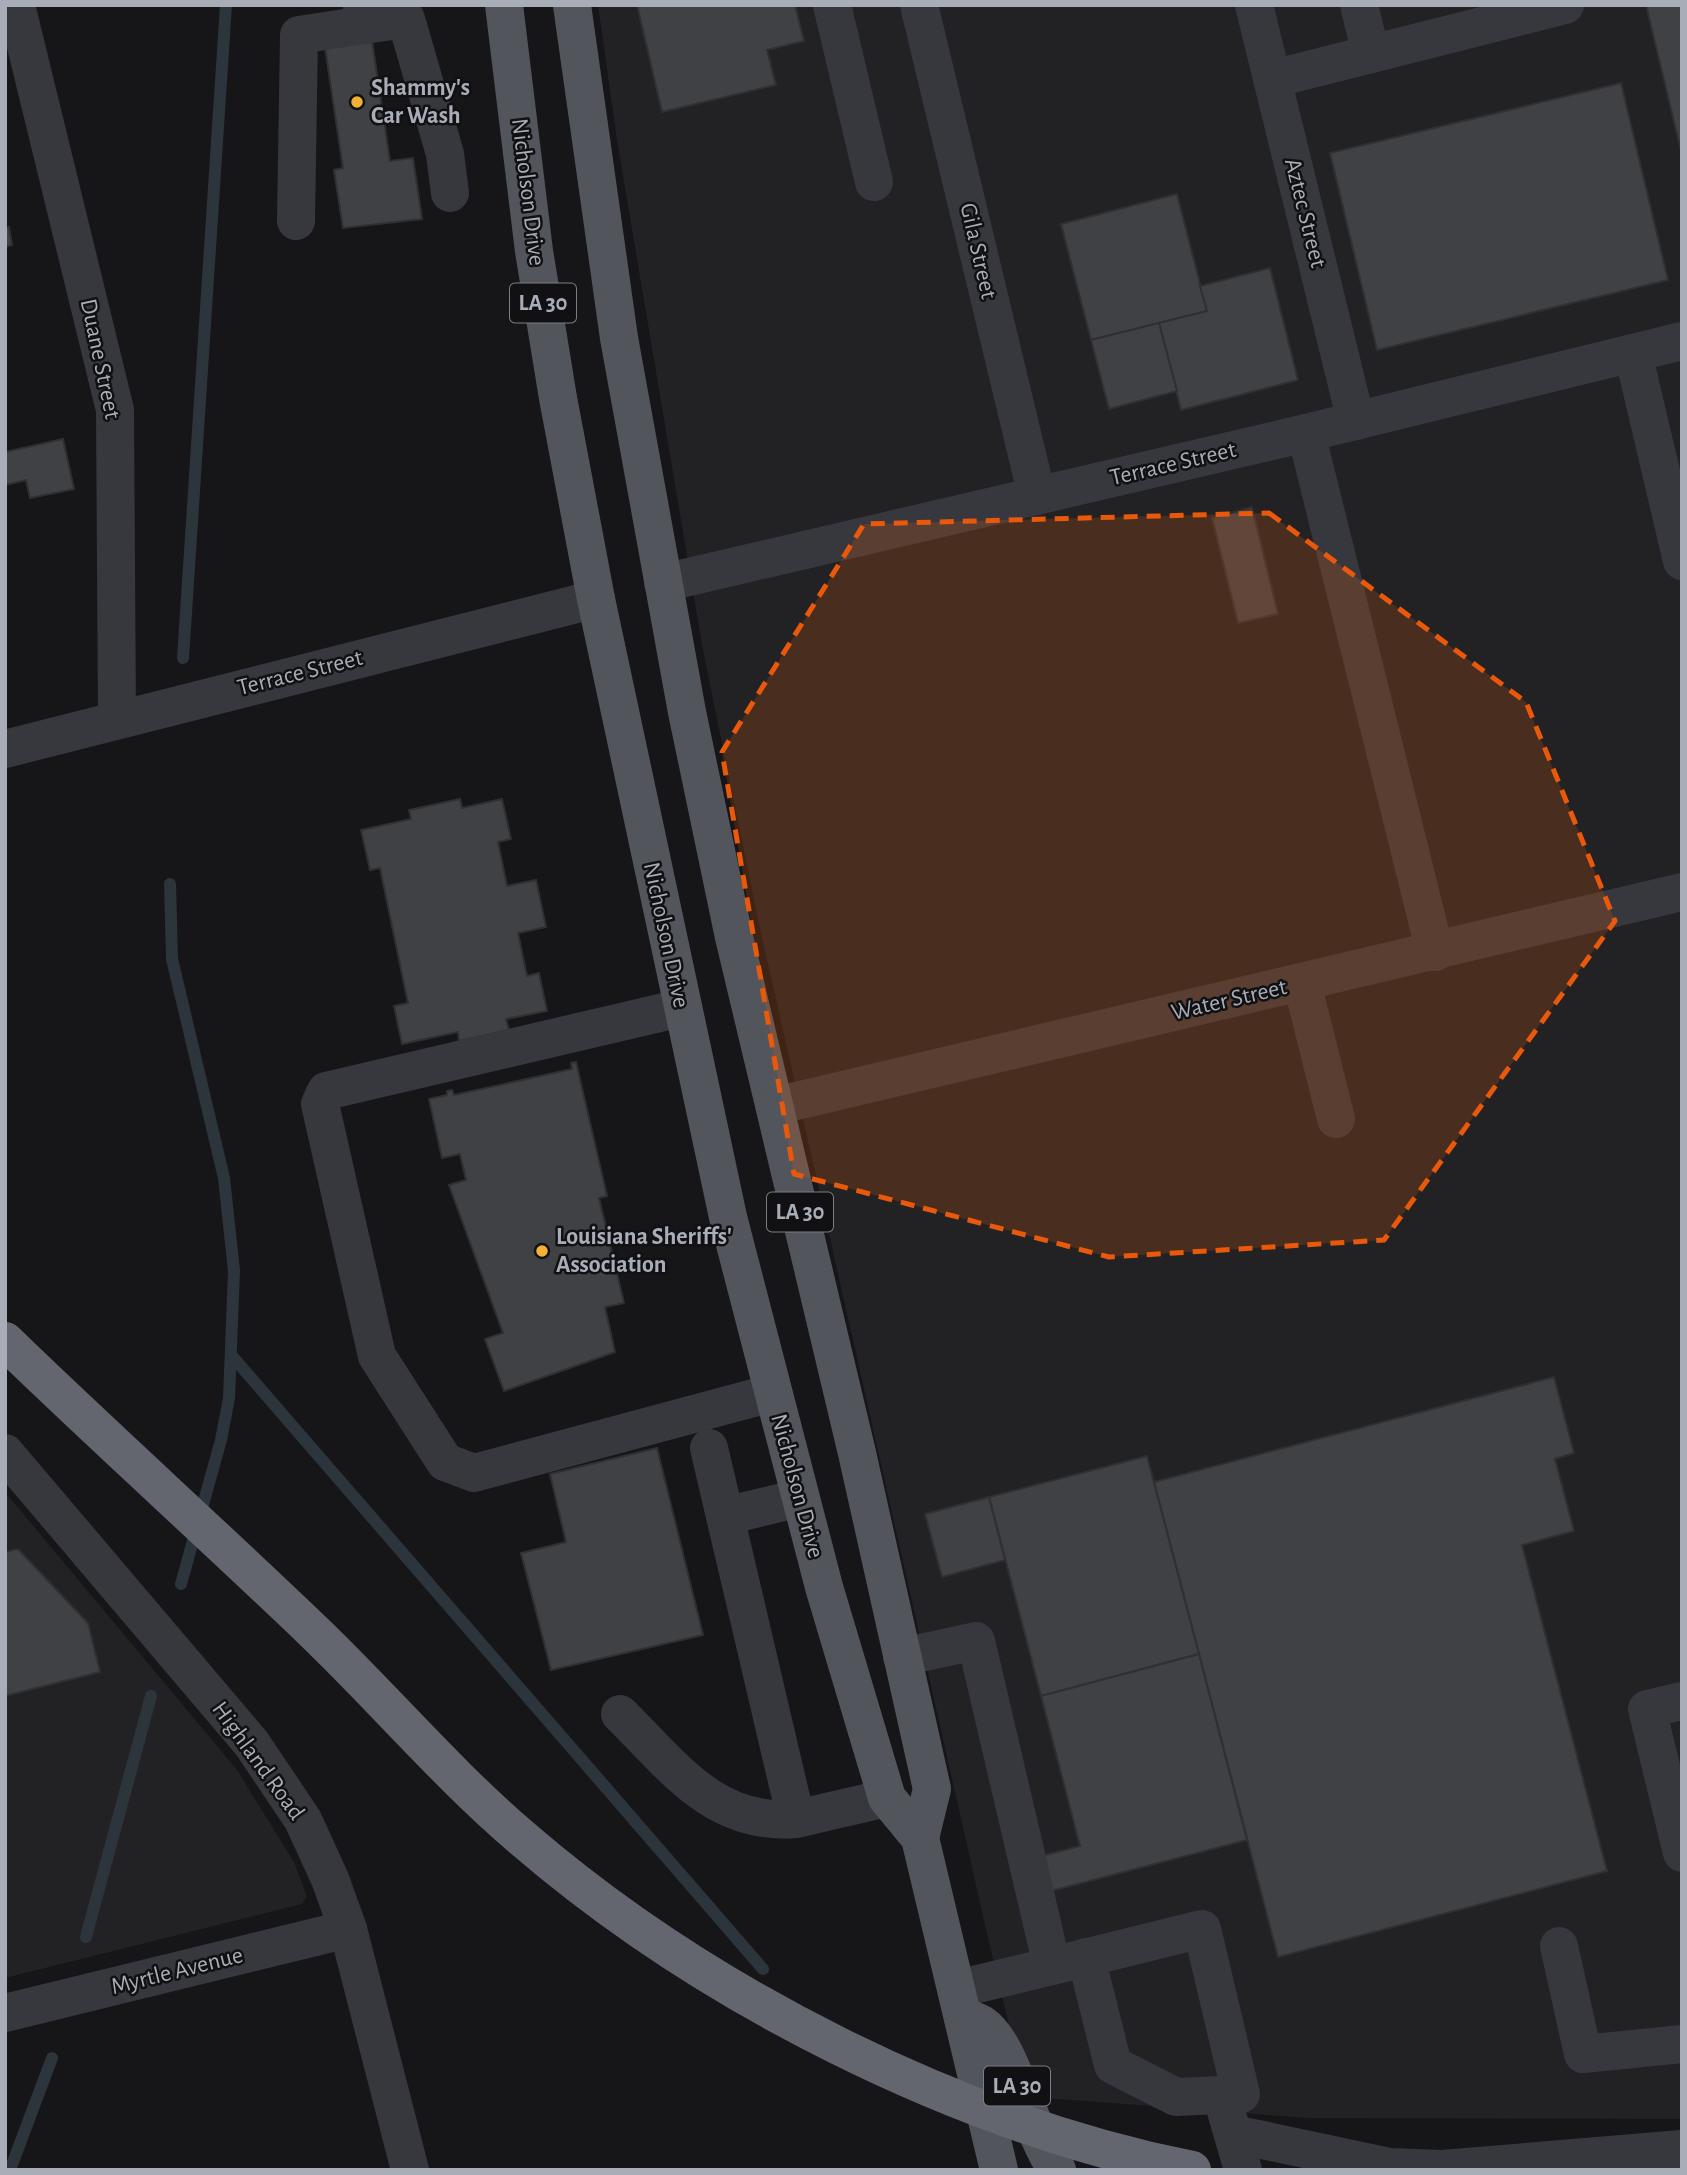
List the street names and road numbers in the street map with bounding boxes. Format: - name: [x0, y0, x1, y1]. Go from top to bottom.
- street label: Nicholson Drive: [507, 117, 549, 267]
- street label: Aztec Street: [1280, 156, 1330, 270]
- street label: Gila Street: [955, 201, 1001, 302]
- road number: LA 30: [510, 284, 576, 322]
- street label: Duane Street: [76, 297, 125, 422]
- street label: Terrace Street: [1108, 438, 1239, 490]
- street label: Terrace Street: [235, 646, 365, 700]
- street label: Nicholson Drive: [639, 860, 693, 1010]
- street label: Water Street: [1169, 975, 1289, 1025]
- road number: LA 30: [767, 1192, 833, 1232]
- street label: Nicholson Drive: [766, 1411, 828, 1561]
- street label: Highland Road: [207, 1697, 309, 1825]
- street label: Myrtle Avenue: [109, 1943, 245, 1999]
- road number: LA 30: [984, 2066, 1050, 2106]

